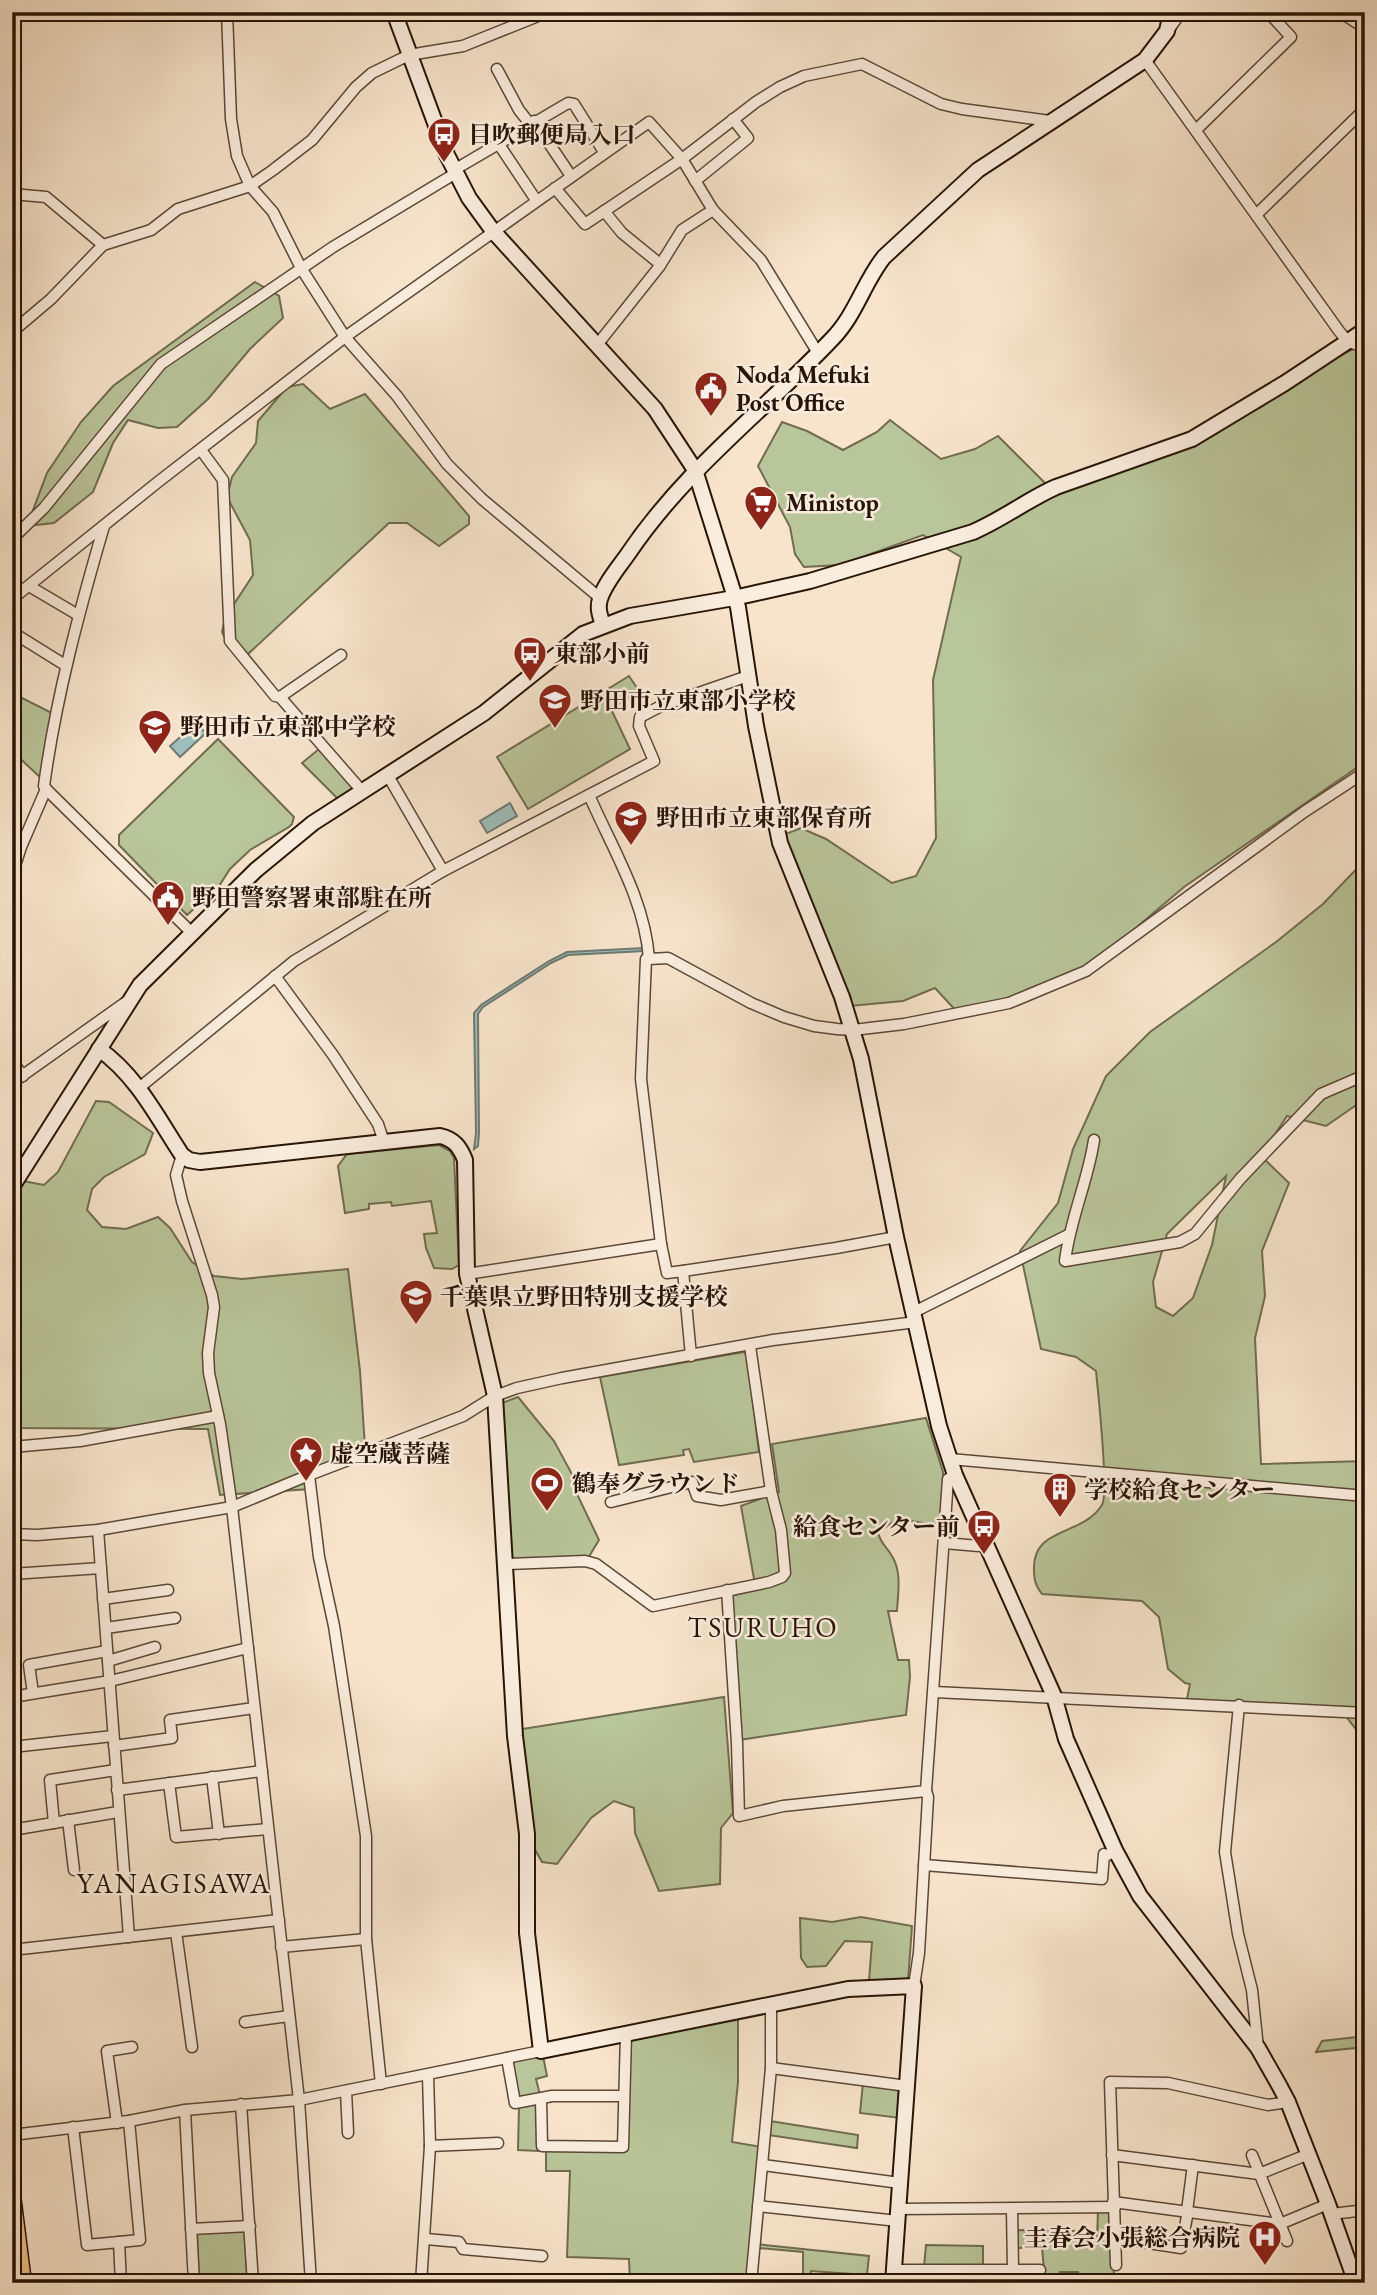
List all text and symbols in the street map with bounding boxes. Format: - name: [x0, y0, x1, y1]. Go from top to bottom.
- bus stop icon: 目吹郵便局入口: [425, 115, 463, 164]
- place label: 目吹郵便局入口: [468, 119, 636, 150]
- place label: Noda Mefuki Post Office: [736, 359, 870, 418]
- public building icon: Noda Mefuki Post Office: [692, 369, 730, 418]
- supermarket icon: Ministop: [742, 483, 780, 532]
- place label: Ministop: [786, 487, 879, 518]
- bus stop icon: 東部小前: [511, 634, 549, 683]
- place label: 東部小前: [554, 638, 650, 669]
- school or university icon: 野田市立東部小学校: [536, 681, 574, 730]
- place label: 野田市立東部小学校: [580, 685, 796, 716]
- school or university icon: 野田市立東部中学校: [136, 707, 174, 756]
- place label: 野田市立東部中学校: [180, 711, 396, 742]
- school or university icon: 野田市立東部保育所: [612, 798, 650, 847]
- place label: 野田市立東部保育所: [656, 802, 872, 833]
- public building icon: 野田警察署東部駐在所: [149, 878, 187, 927]
- place label: 野田警察署東部駐在所: [192, 882, 432, 913]
- school or university icon: 千葉県立野田特別支援学校: [397, 1277, 435, 1326]
- place label: 千葉県立野田特別支援学校: [440, 1281, 728, 1312]
- place icon: 虚空蔵菩薩: [287, 1434, 325, 1483]
- place label: 虚空蔵菩薩: [330, 1438, 450, 1469]
- sports icon: 鶴奉グラウンド: [528, 1464, 566, 1513]
- place label: 鶴奉グラウンド: [572, 1468, 740, 1499]
- building icon: 学校給食センター: [1041, 1470, 1079, 1519]
- place label: 学校給食センター: [1084, 1474, 1275, 1505]
- bus stop icon: 給食センター前: [965, 1507, 1003, 1556]
- place label: 給食センター前: [793, 1511, 960, 1542]
- district label: TSURUHO: [687, 1609, 839, 1645]
- district label: YANAGISAWA: [77, 1865, 271, 1901]
- hospital icon: 圭春会小張総合病院: [1246, 2218, 1284, 2267]
- place label: 圭春会小張総合病院: [1024, 2222, 1240, 2253]

